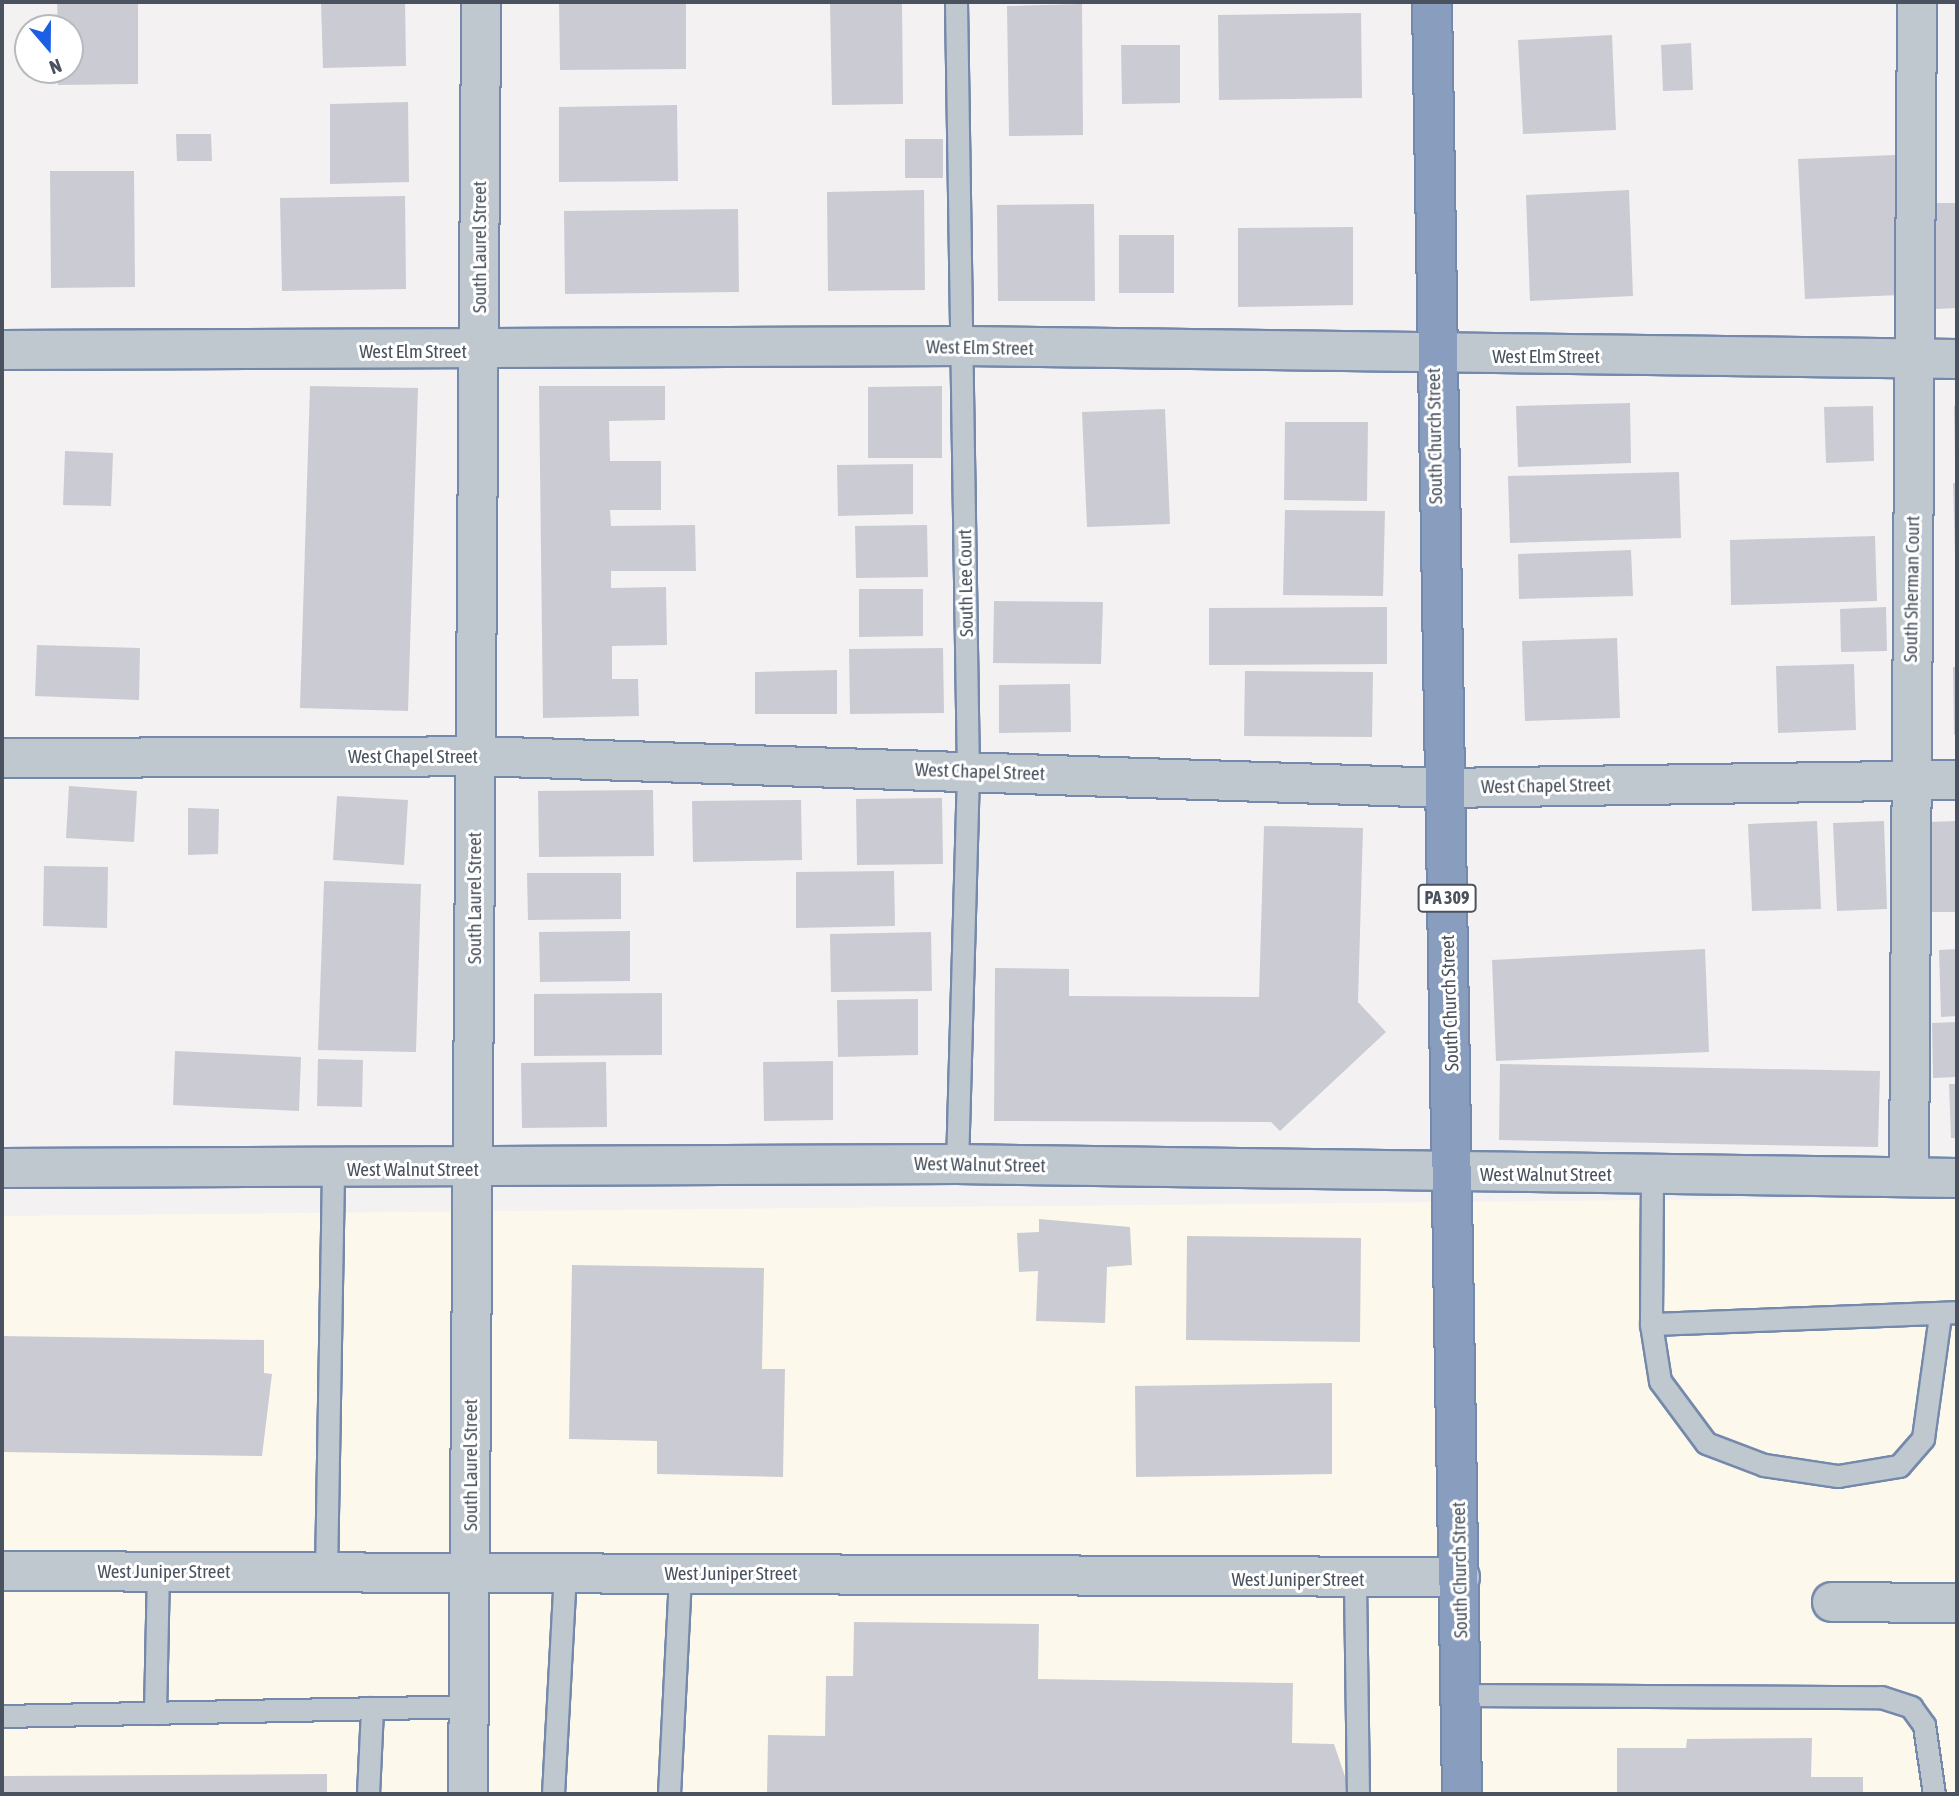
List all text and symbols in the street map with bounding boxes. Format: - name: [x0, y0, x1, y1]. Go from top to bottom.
- north arrow: [14, 14, 84, 84]
- text: N: [46, 55, 65, 79]
- street label: South Laurel Street: [469, 181, 491, 313]
- street label: West Elm Street: [926, 336, 1034, 360]
- street label: West Elm Street: [359, 341, 467, 363]
- street label: West Elm Street: [1492, 346, 1600, 368]
- street label: South Church Street: [1422, 368, 1448, 504]
- street label: South Sherman Court: [1899, 515, 1925, 663]
- street label: South Lee Court: [954, 529, 978, 637]
- street label: West Chapel Street: [348, 746, 478, 768]
- street label: West Chapel Street: [915, 758, 1045, 786]
- street label: West Chapel Street: [1481, 773, 1611, 799]
- street label: South Laurel Street: [464, 832, 486, 964]
- road number: PA 309: [1417, 884, 1477, 912]
- street label: South Church Street: [1436, 934, 1464, 1072]
- street label: West Walnut Street: [914, 1152, 1046, 1178]
- street label: West Walnut Street: [347, 1159, 479, 1181]
- street label: West Walnut Street: [1480, 1164, 1612, 1186]
- street label: South Laurel Street: [460, 1399, 482, 1531]
- street label: South Church Street: [1447, 1502, 1473, 1638]
- street label: West Juniper Street: [98, 1561, 230, 1583]
- street label: West Juniper Street: [665, 1563, 797, 1585]
- street label: West Juniper Street: [1232, 1569, 1364, 1591]

